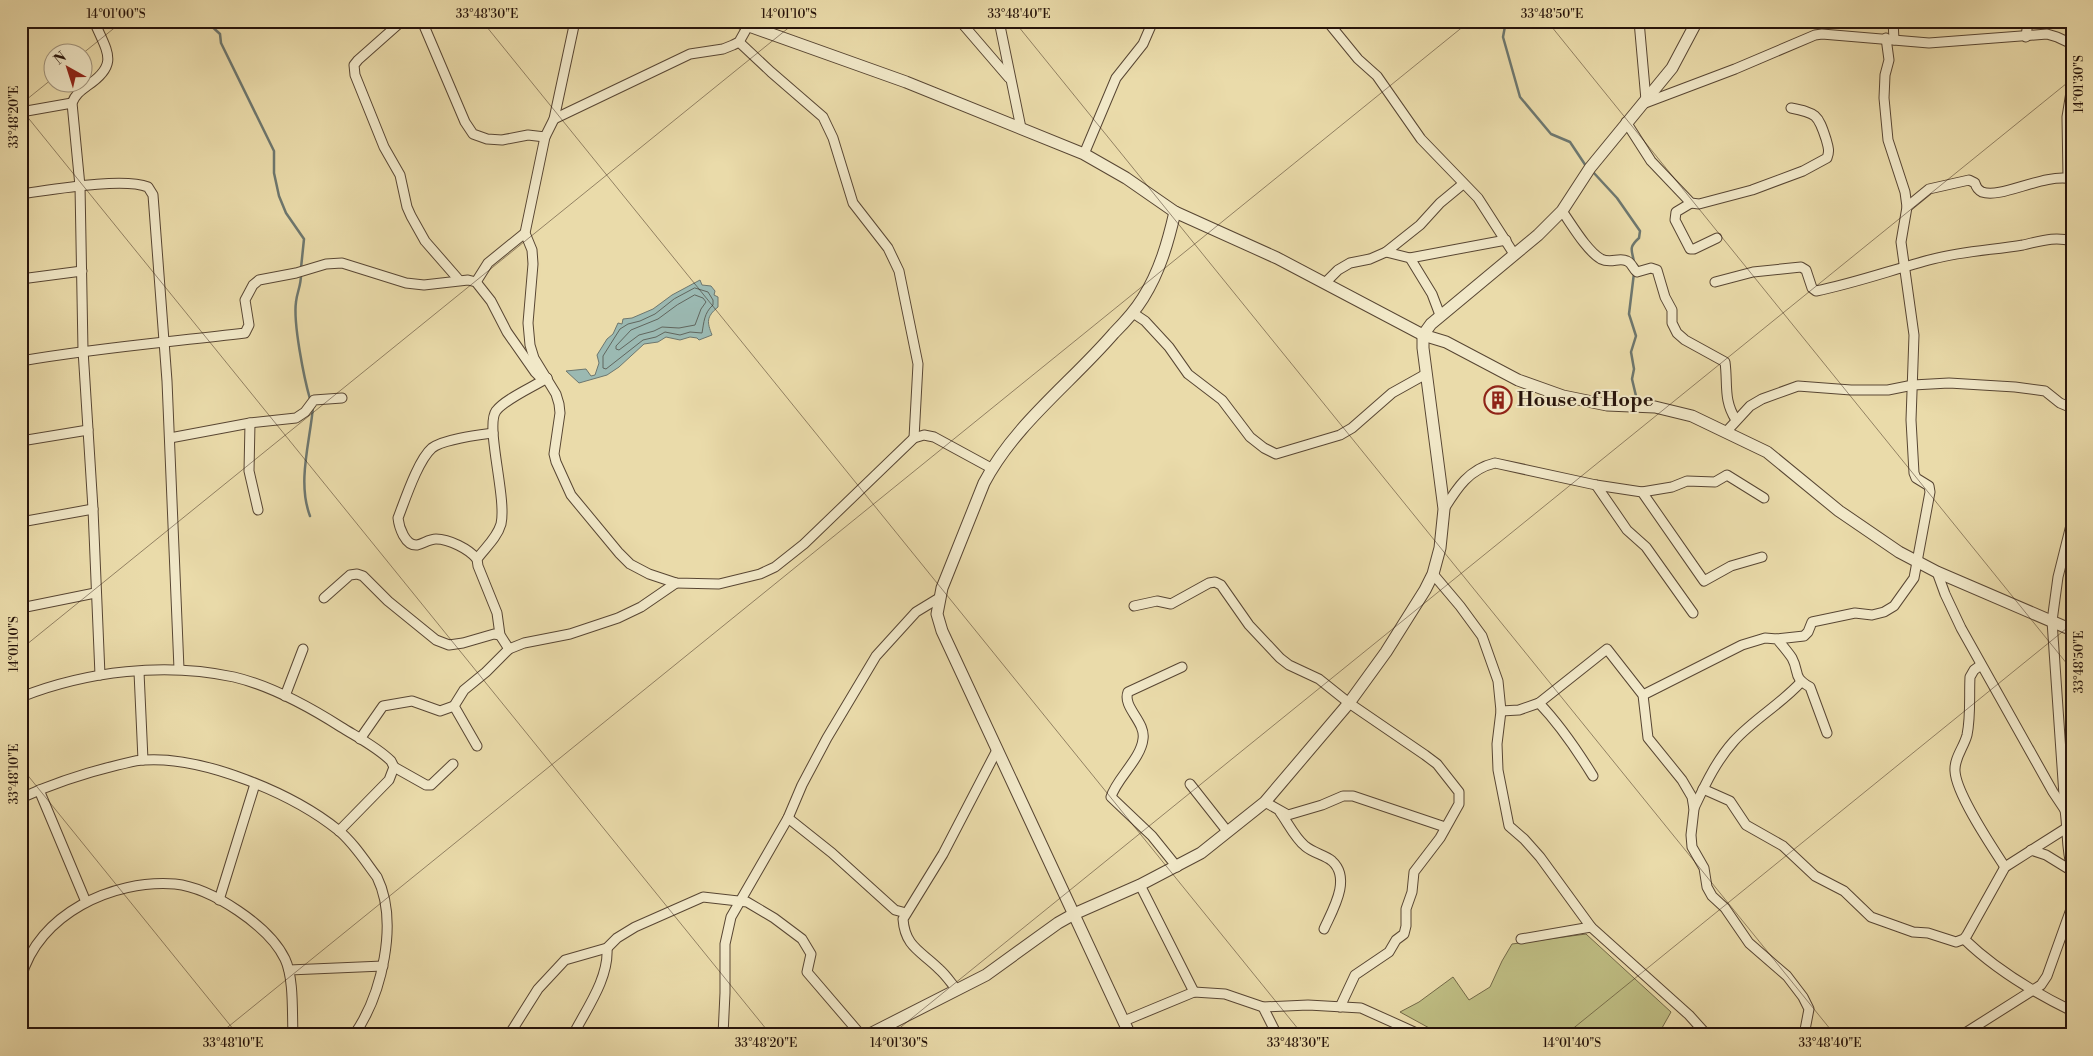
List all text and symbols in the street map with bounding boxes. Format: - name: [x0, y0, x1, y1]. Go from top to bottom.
- text: 14°01'00"S: [86, 7, 146, 22]
- text: 33°48'30"E: [456, 7, 518, 22]
- text: 14°01'10"S: [761, 7, 817, 22]
- text: 33°48'40"E: [988, 7, 1050, 22]
- text: 33°48'50"E: [1521, 7, 1583, 22]
- north arrow: [42, 42, 92, 92]
- text: N: [50, 48, 70, 69]
- text: 14°01'30"S: [2072, 55, 2087, 113]
- text: 33°48'20"E: [7, 86, 22, 148]
- building icon: House of Hope: [1483, 385, 1513, 415]
- place label: House of Hope: [1517, 388, 1654, 413]
- text: 14°01'10"S: [7, 616, 22, 672]
- text: 33°48'50"E: [2072, 631, 2087, 693]
- text: 33°48'10"E: [7, 744, 22, 804]
- text: 33°48'10"E: [203, 1036, 263, 1051]
- text: 33°48'20"E: [735, 1036, 797, 1051]
- text: 14°01'30"S: [870, 1036, 928, 1051]
- text: 33°48'30"E: [1267, 1036, 1329, 1051]
- text: 14°01'40"S: [1543, 1036, 1601, 1051]
- text: 33°48'40"E: [1799, 1036, 1861, 1051]

